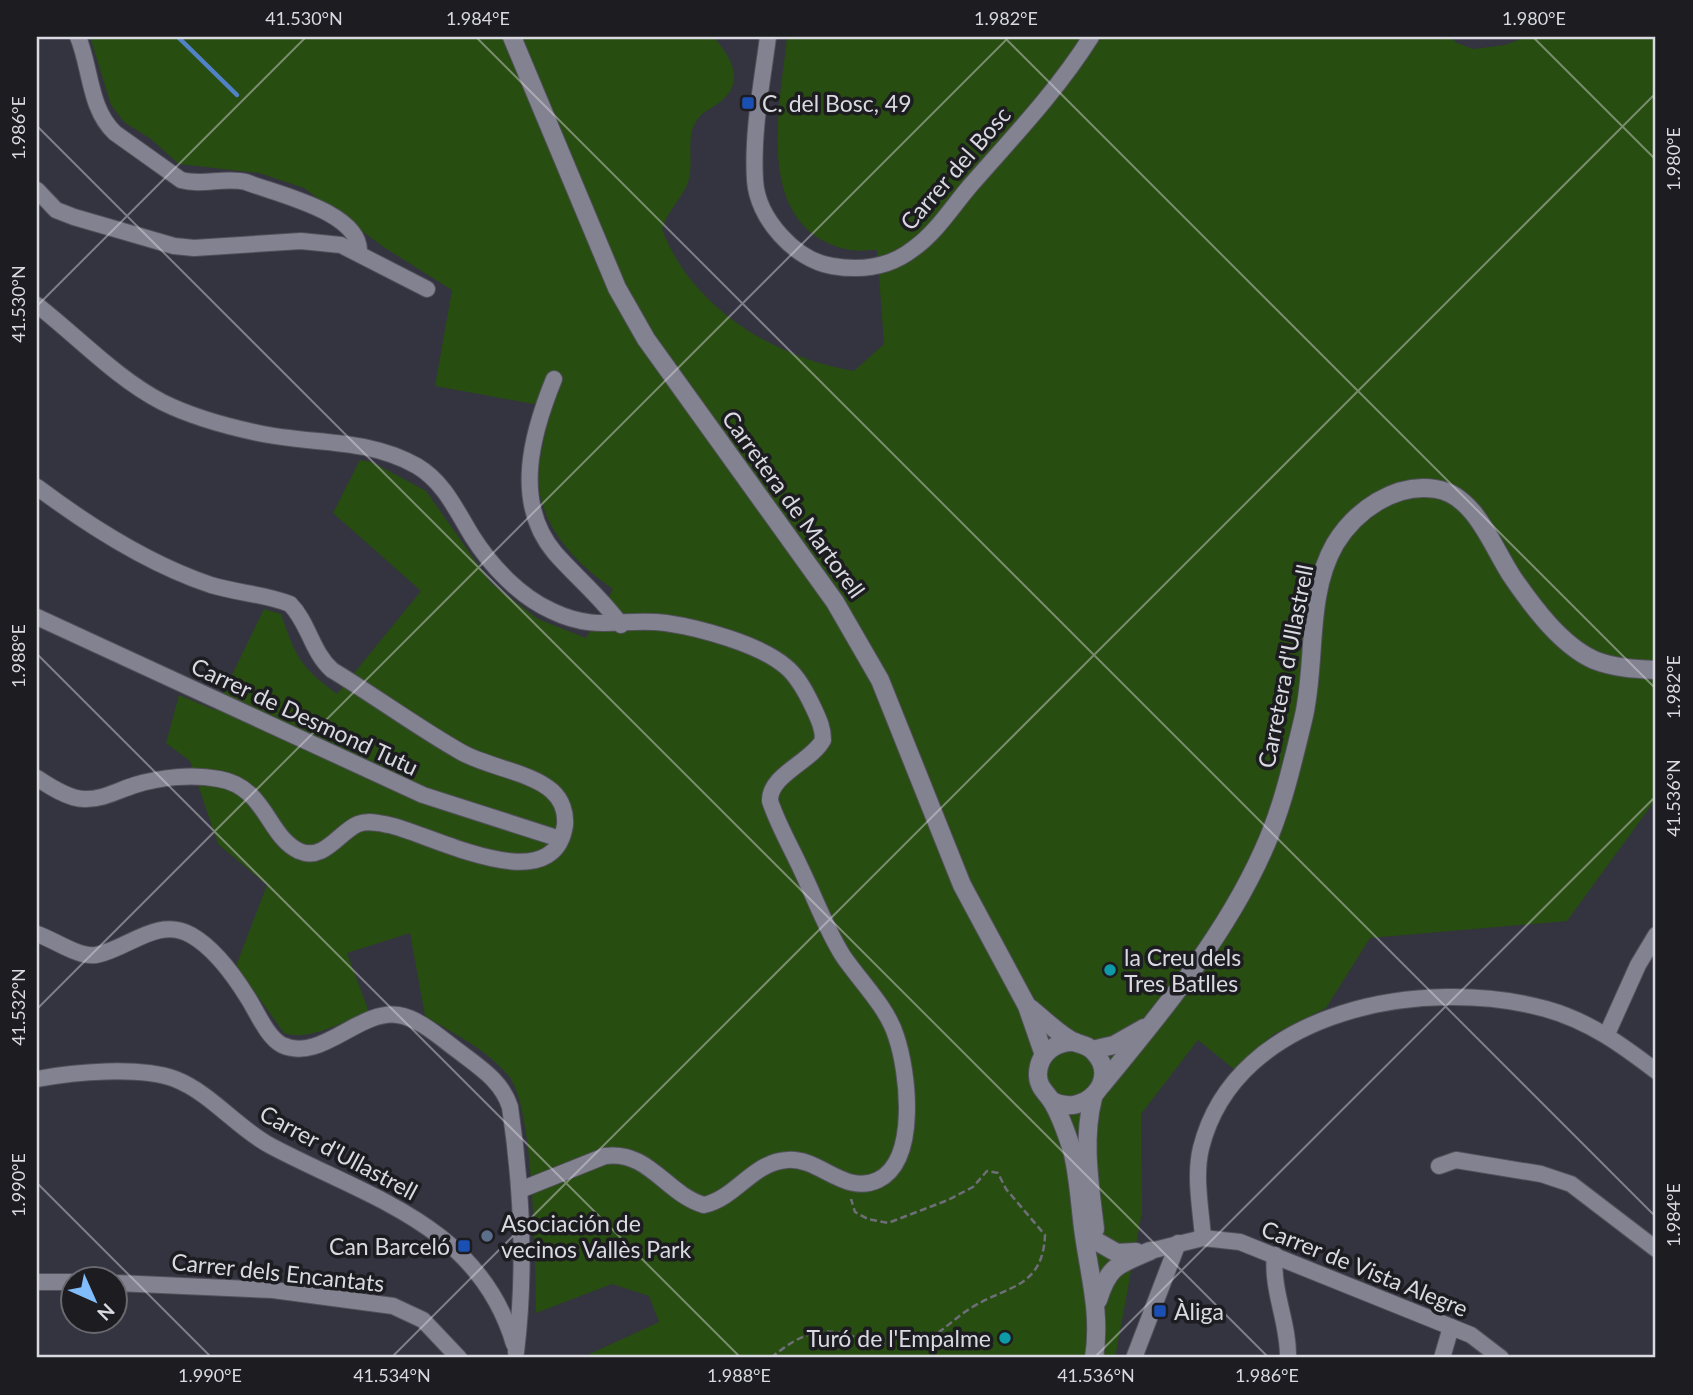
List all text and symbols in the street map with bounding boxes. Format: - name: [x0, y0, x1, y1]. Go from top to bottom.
- text: 41.530°N: [265, 7, 343, 29]
- text: 1.984°E: [446, 7, 510, 29]
- text: 1.982°E: [974, 7, 1038, 29]
- text: 1.980°E: [1502, 7, 1566, 29]
- place label: C. del Bosc, 49: [762, 89, 912, 117]
- marker: C. del Bosc, 49: [740, 95, 756, 111]
- text: 1.986°E: [7, 96, 29, 160]
- street label: Carrer del Bosc: [894, 101, 1016, 235]
- text: 1.980°E: [1662, 127, 1684, 191]
- text: 41.530°N: [7, 265, 29, 343]
- street label: Carretera de Martorell: [717, 405, 871, 603]
- street label: Carretera d'Ullastrell: [1252, 562, 1318, 770]
- text: 1.988°E: [7, 624, 29, 688]
- street label: Carrer de Desmond Tutu: [187, 651, 423, 781]
- text: 1.982°E: [1662, 655, 1684, 719]
- text: 41.536°N: [1662, 759, 1684, 837]
- place label: la Creu dels Tres Batlles: [1124, 943, 1241, 997]
- marker: la Creu dels Tres Batlles: [1102, 962, 1118, 978]
- text: 41.532°N: [7, 968, 29, 1046]
- street label: Carrer d'Ullastrell: [255, 1099, 423, 1205]
- text: 1.990°E: [7, 1153, 29, 1217]
- text: 1.984°E: [1662, 1183, 1684, 1247]
- place label: Asociación de vecinos Vallès Park: [501, 1209, 691, 1263]
- street label: Carrer de Vista Alegre: [1258, 1214, 1472, 1322]
- marker: Asociación de vecinos Vallès Park: [479, 1228, 495, 1244]
- place label: Can Barceló: [329, 1232, 450, 1260]
- marker: Can Barceló: [456, 1238, 472, 1254]
- street label: Carrer dels Encantats: [170, 1247, 386, 1297]
- north arrow: [60, 1266, 130, 1336]
- place label: Àliga: [1174, 1297, 1224, 1325]
- text: N: [93, 1299, 120, 1326]
- marker: Àliga: [1152, 1303, 1168, 1319]
- place label: Turó de l'Empalme: [806, 1324, 991, 1352]
- marker: Turó de l'Empalme: [997, 1330, 1013, 1346]
- text: 1.990°E: [178, 1364, 242, 1386]
- text: 41.534°N: [353, 1364, 431, 1386]
- text: 1.988°E: [707, 1364, 771, 1386]
- text: 41.536°N: [1057, 1364, 1135, 1386]
- text: 1.986°E: [1235, 1364, 1299, 1386]

